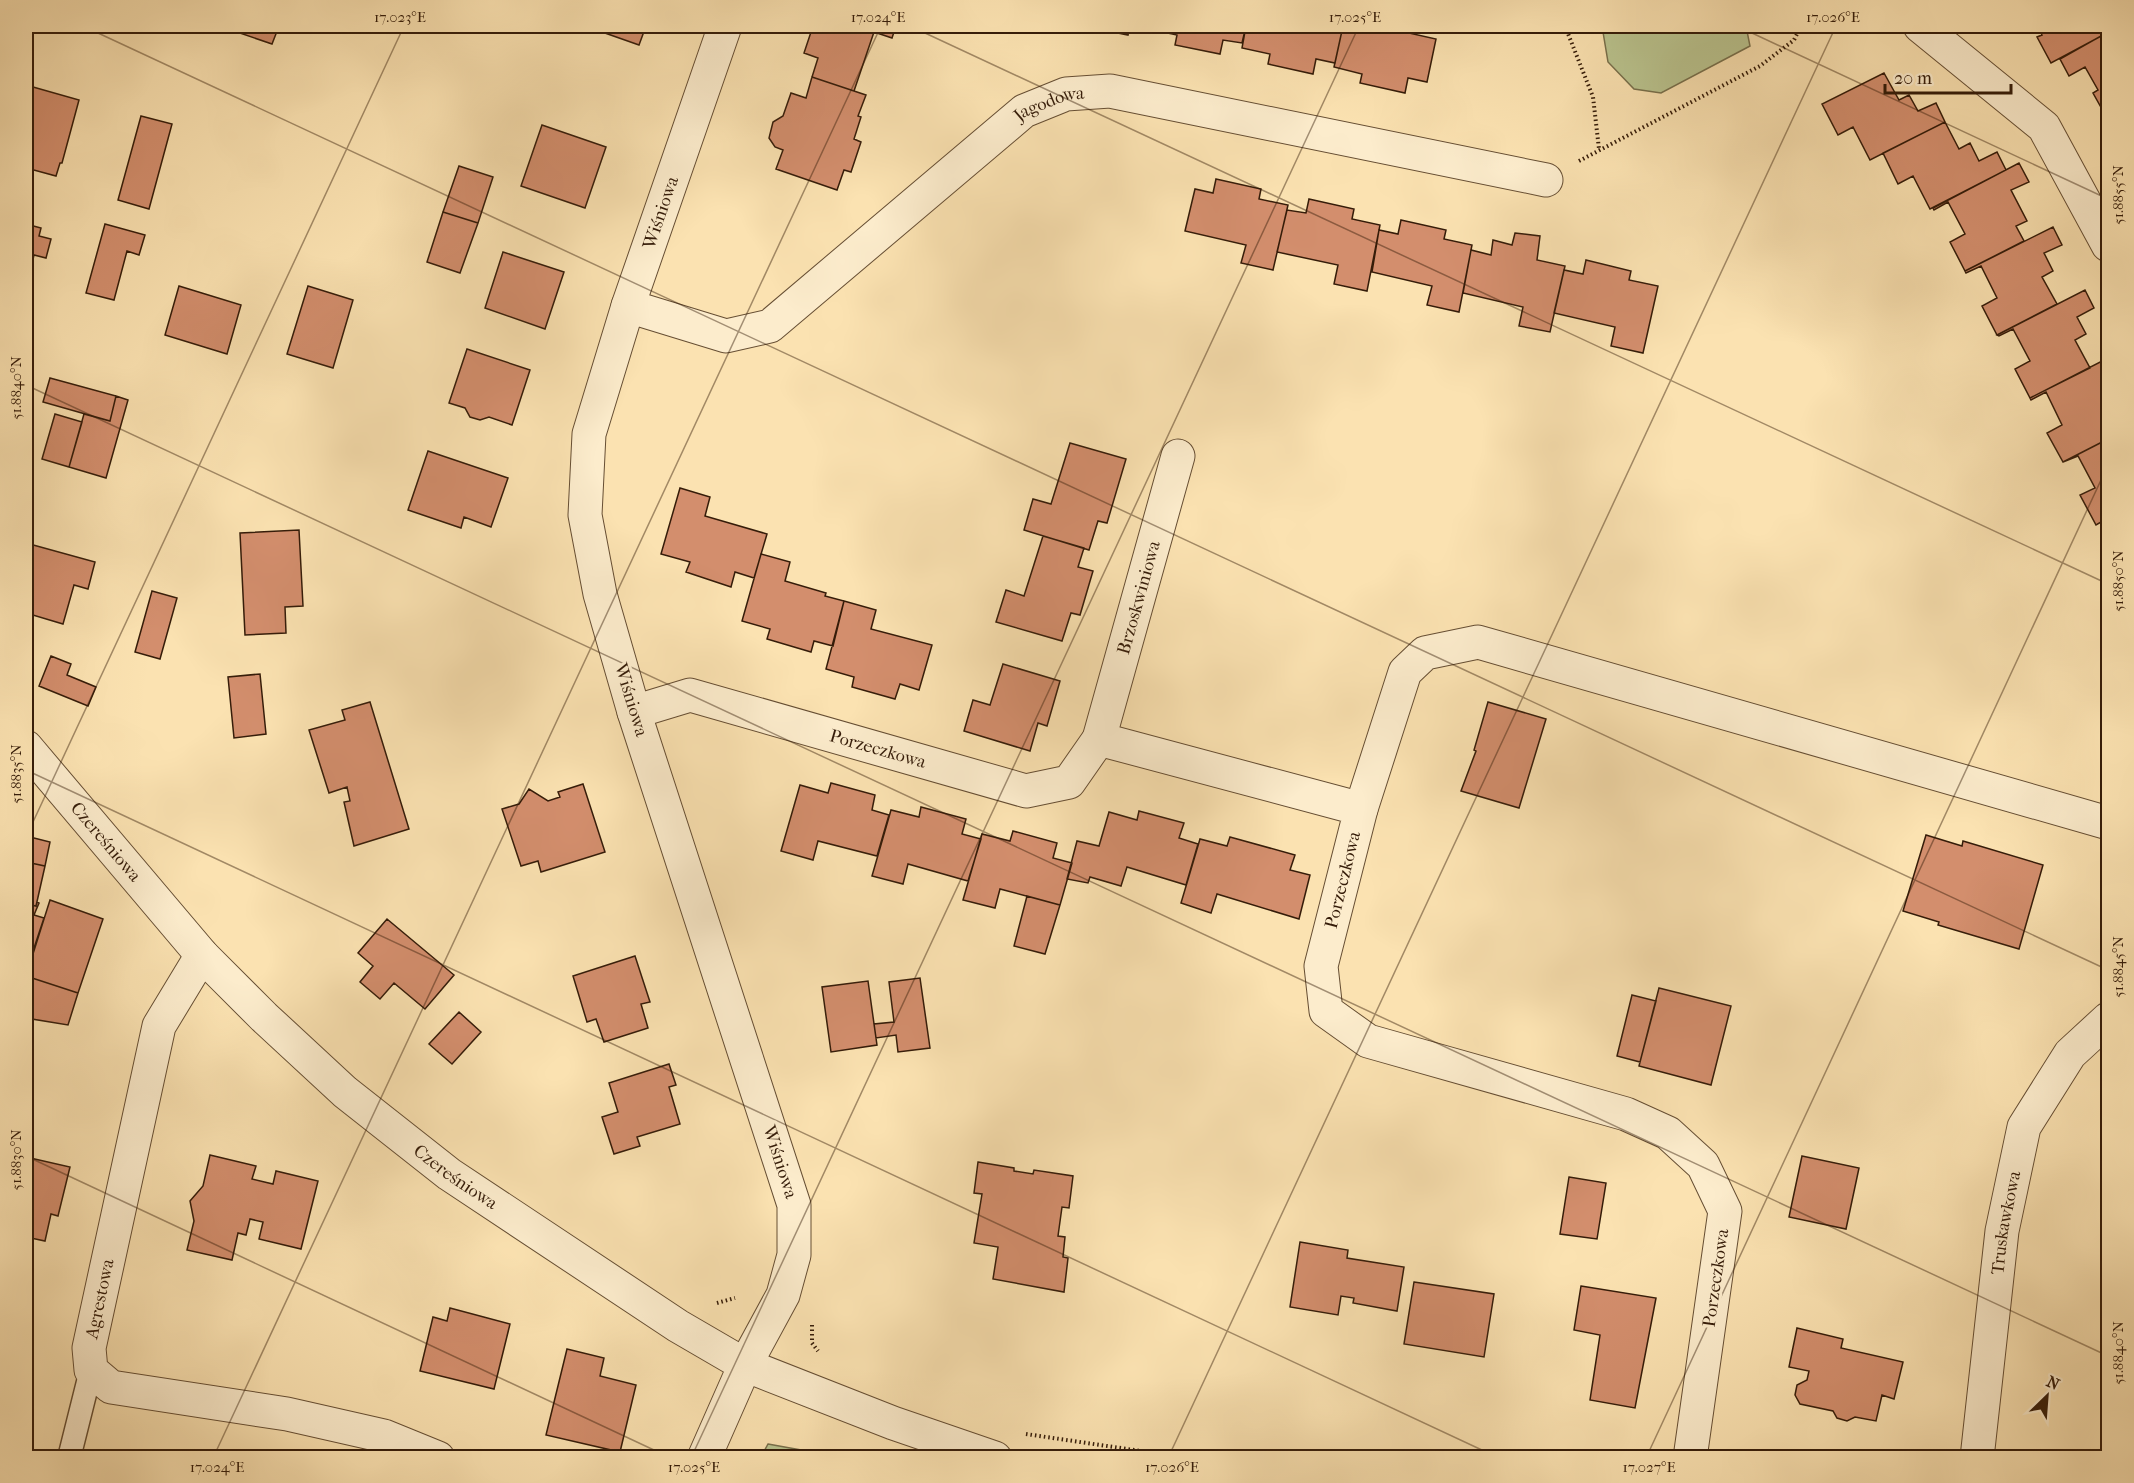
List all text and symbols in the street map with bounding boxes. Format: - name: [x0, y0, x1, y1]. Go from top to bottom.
- text: 17.023°E: [374, 8, 426, 26]
- text: 17.024°E: [851, 8, 905, 26]
- text: 17.025°E: [1329, 8, 1381, 26]
- text: 17.026°E: [1806, 8, 1860, 26]
- scale bar: [1885, 57, 2011, 95]
- text: 20 m: [1894, 68, 1932, 89]
- street label: Jagodowa: [1008, 82, 1085, 127]
- text: 51.8855°N: [2109, 165, 2127, 225]
- street label: Wiśniowa: [638, 173, 683, 253]
- text: 51.8840°N: [7, 356, 25, 420]
- street label: Brzoskwiniowa: [1113, 538, 1165, 657]
- text: 51.8850°N: [2109, 550, 2127, 612]
- street label: Wiśniowa: [610, 660, 652, 740]
- street label: Porzeczkowa: [827, 725, 929, 773]
- text: 51.8835°N: [7, 744, 25, 804]
- street label: Czereśniowa: [66, 797, 146, 886]
- street label: Porzeczkowa: [1321, 829, 1365, 931]
- text: 51.8845°N: [2109, 936, 2127, 998]
- street label: Wiśniowa: [758, 1122, 802, 1202]
- text: 51.8830°N: [7, 1129, 25, 1191]
- street label: Czereśniowa: [410, 1140, 502, 1214]
- street label: Truskawkowa: [1987, 1168, 2025, 1276]
- street label: Porzeczkowa: [1699, 1227, 1733, 1329]
- street label: Agrestowa: [81, 1256, 119, 1342]
- text: 51.8840°N: [2109, 1321, 2127, 1385]
- north arrow: [2017, 1366, 2077, 1426]
- text: N: [2044, 1372, 2063, 1394]
- text: 17.024°E: [190, 1458, 244, 1476]
- text: 17.025°E: [668, 1458, 720, 1476]
- text: 17.026°E: [1145, 1458, 1199, 1476]
- text: 17.027°E: [1622, 1458, 1676, 1476]

